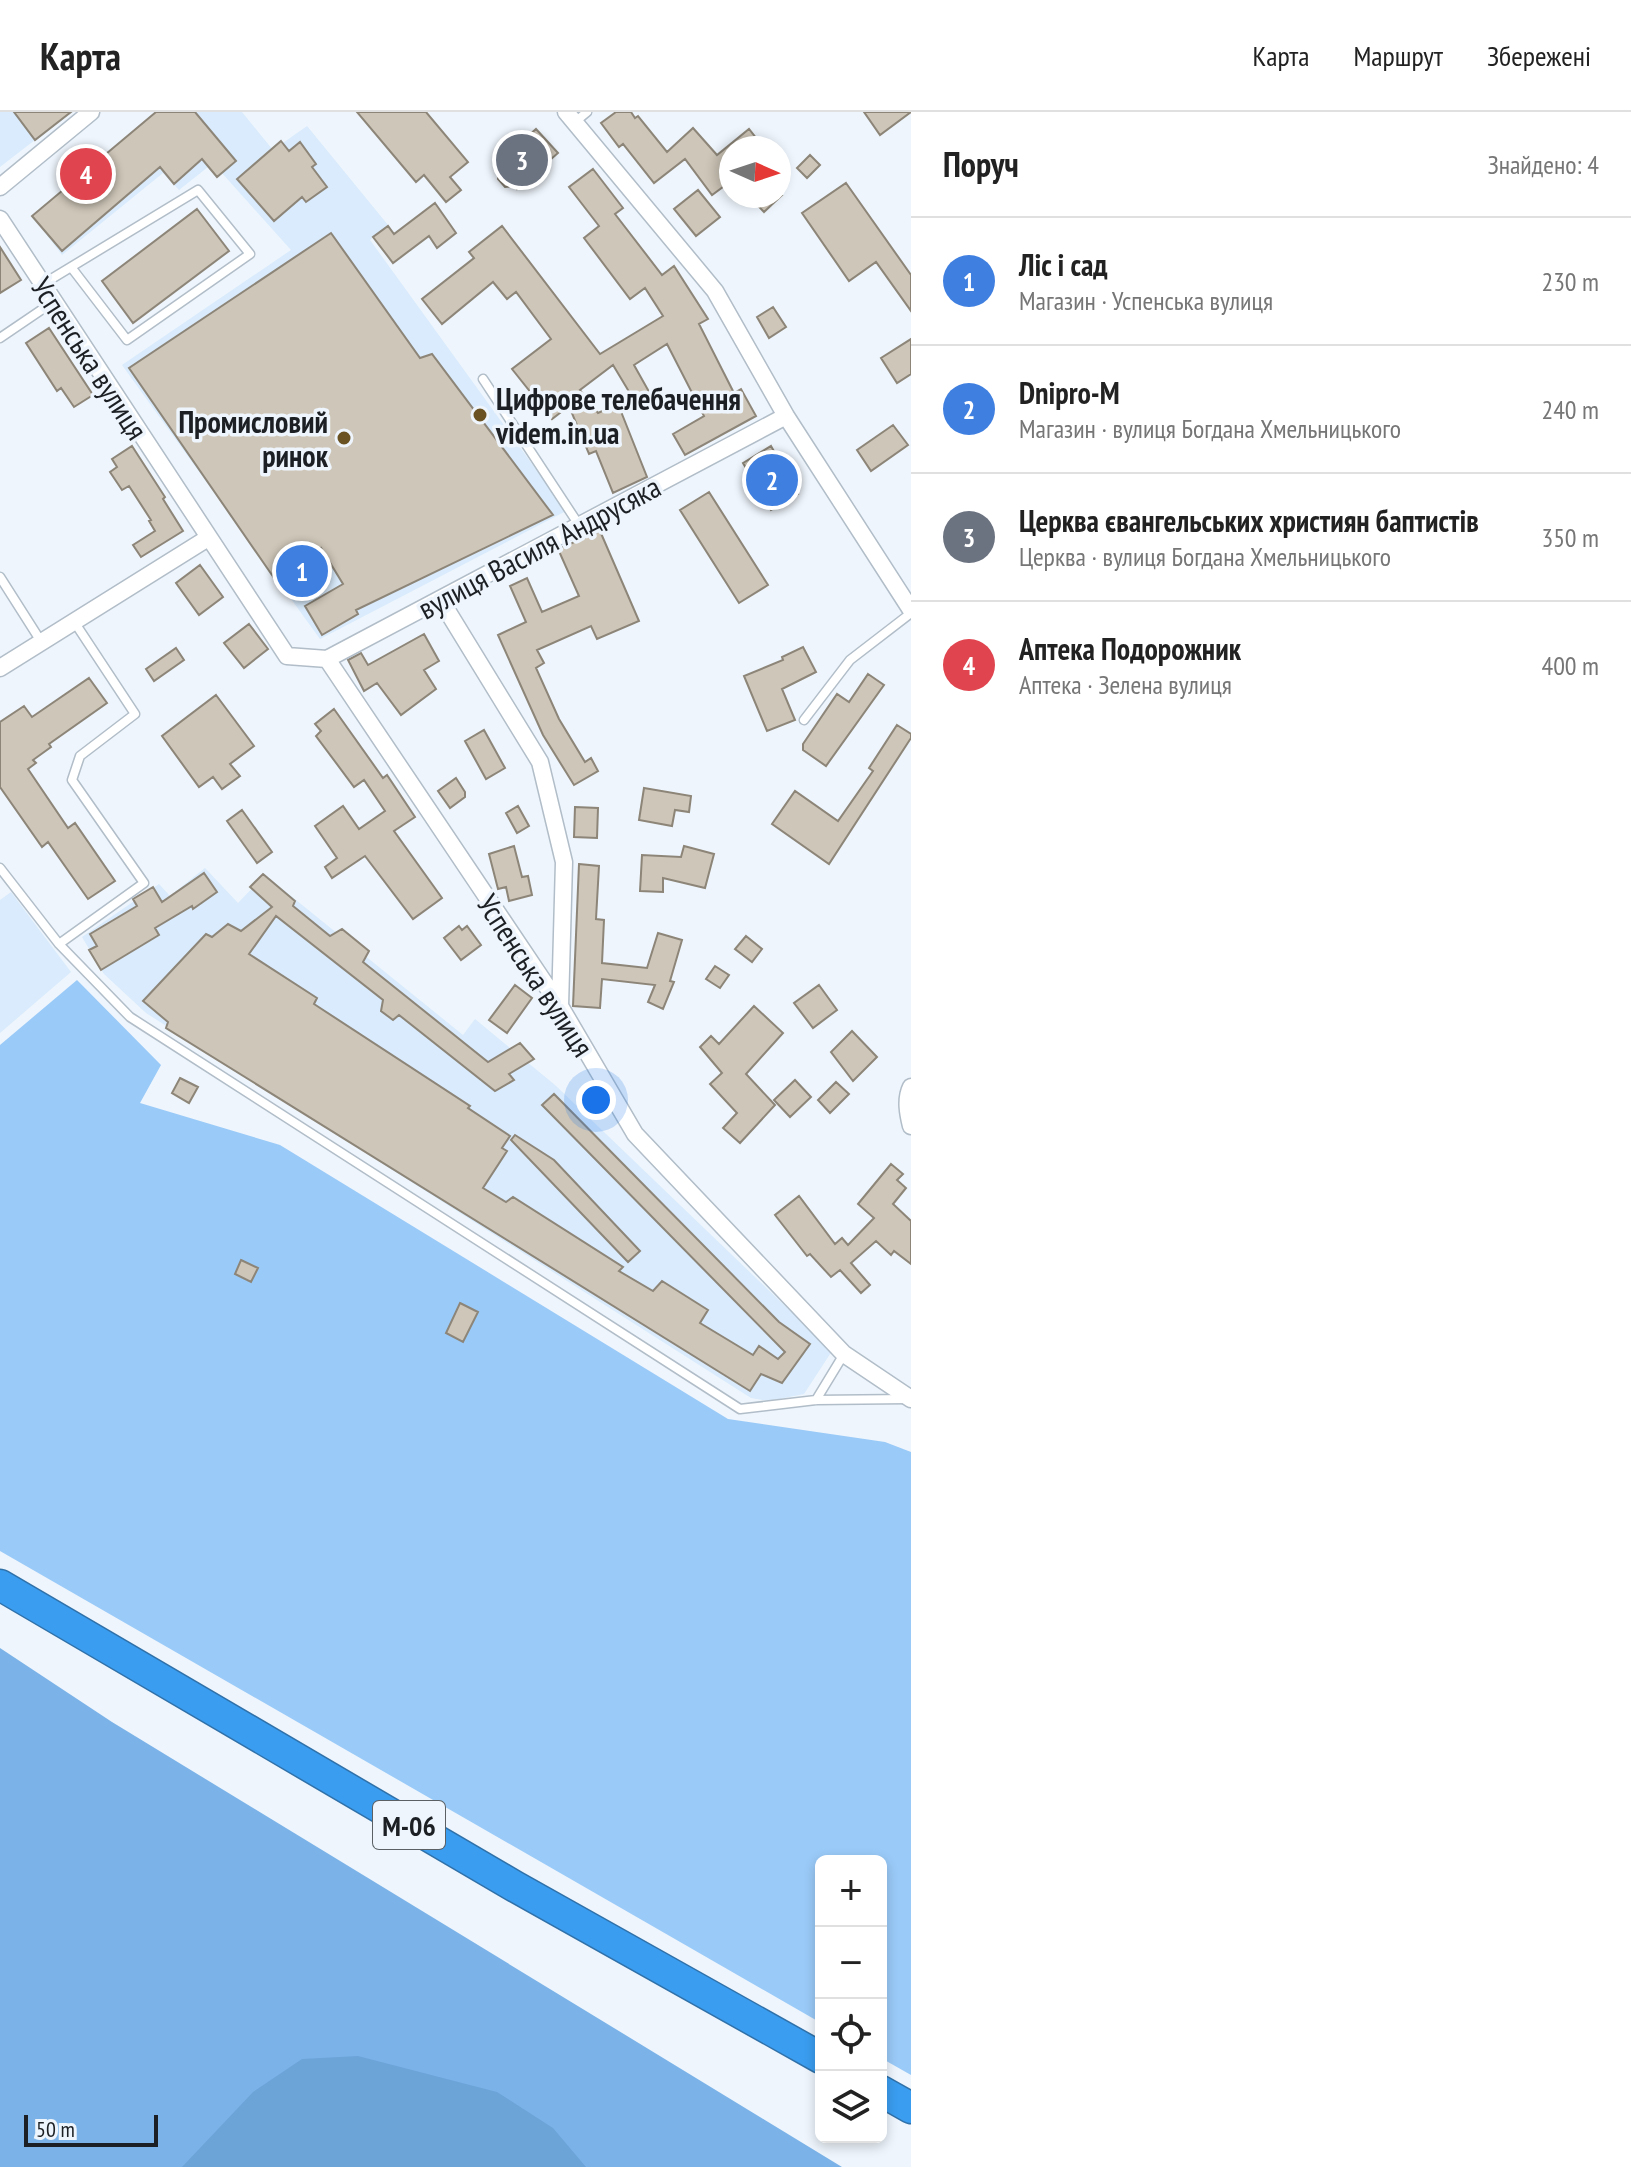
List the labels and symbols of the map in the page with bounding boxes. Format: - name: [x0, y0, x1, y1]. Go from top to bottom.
- pin: 3: [496, 130, 548, 190]
- north arrow: [719, 136, 791, 208]
- pin: 4: [60, 144, 112, 204]
- street label: Успенська вулиця: [23, 269, 157, 447]
- place label: Цифрове телебачення videm.in.ua: [495, 379, 741, 452]
- place label: Промисловий ринок: [178, 402, 329, 475]
- marker: Цифрове телебачення videm.in.ua: [471, 406, 489, 424]
- marker: Промисловий ринок: [335, 429, 353, 447]
- pin: 2: [746, 450, 798, 510]
- street label: вулиця Василя Андрусяка: [411, 467, 667, 627]
- pin: 1: [276, 541, 328, 601]
- street label: Успенська вулиця: [469, 886, 603, 1064]
- your location: [576, 1080, 616, 1120]
- road number: М-06: [373, 1801, 445, 1849]
- scale bar: [24, 2111, 158, 2147]

